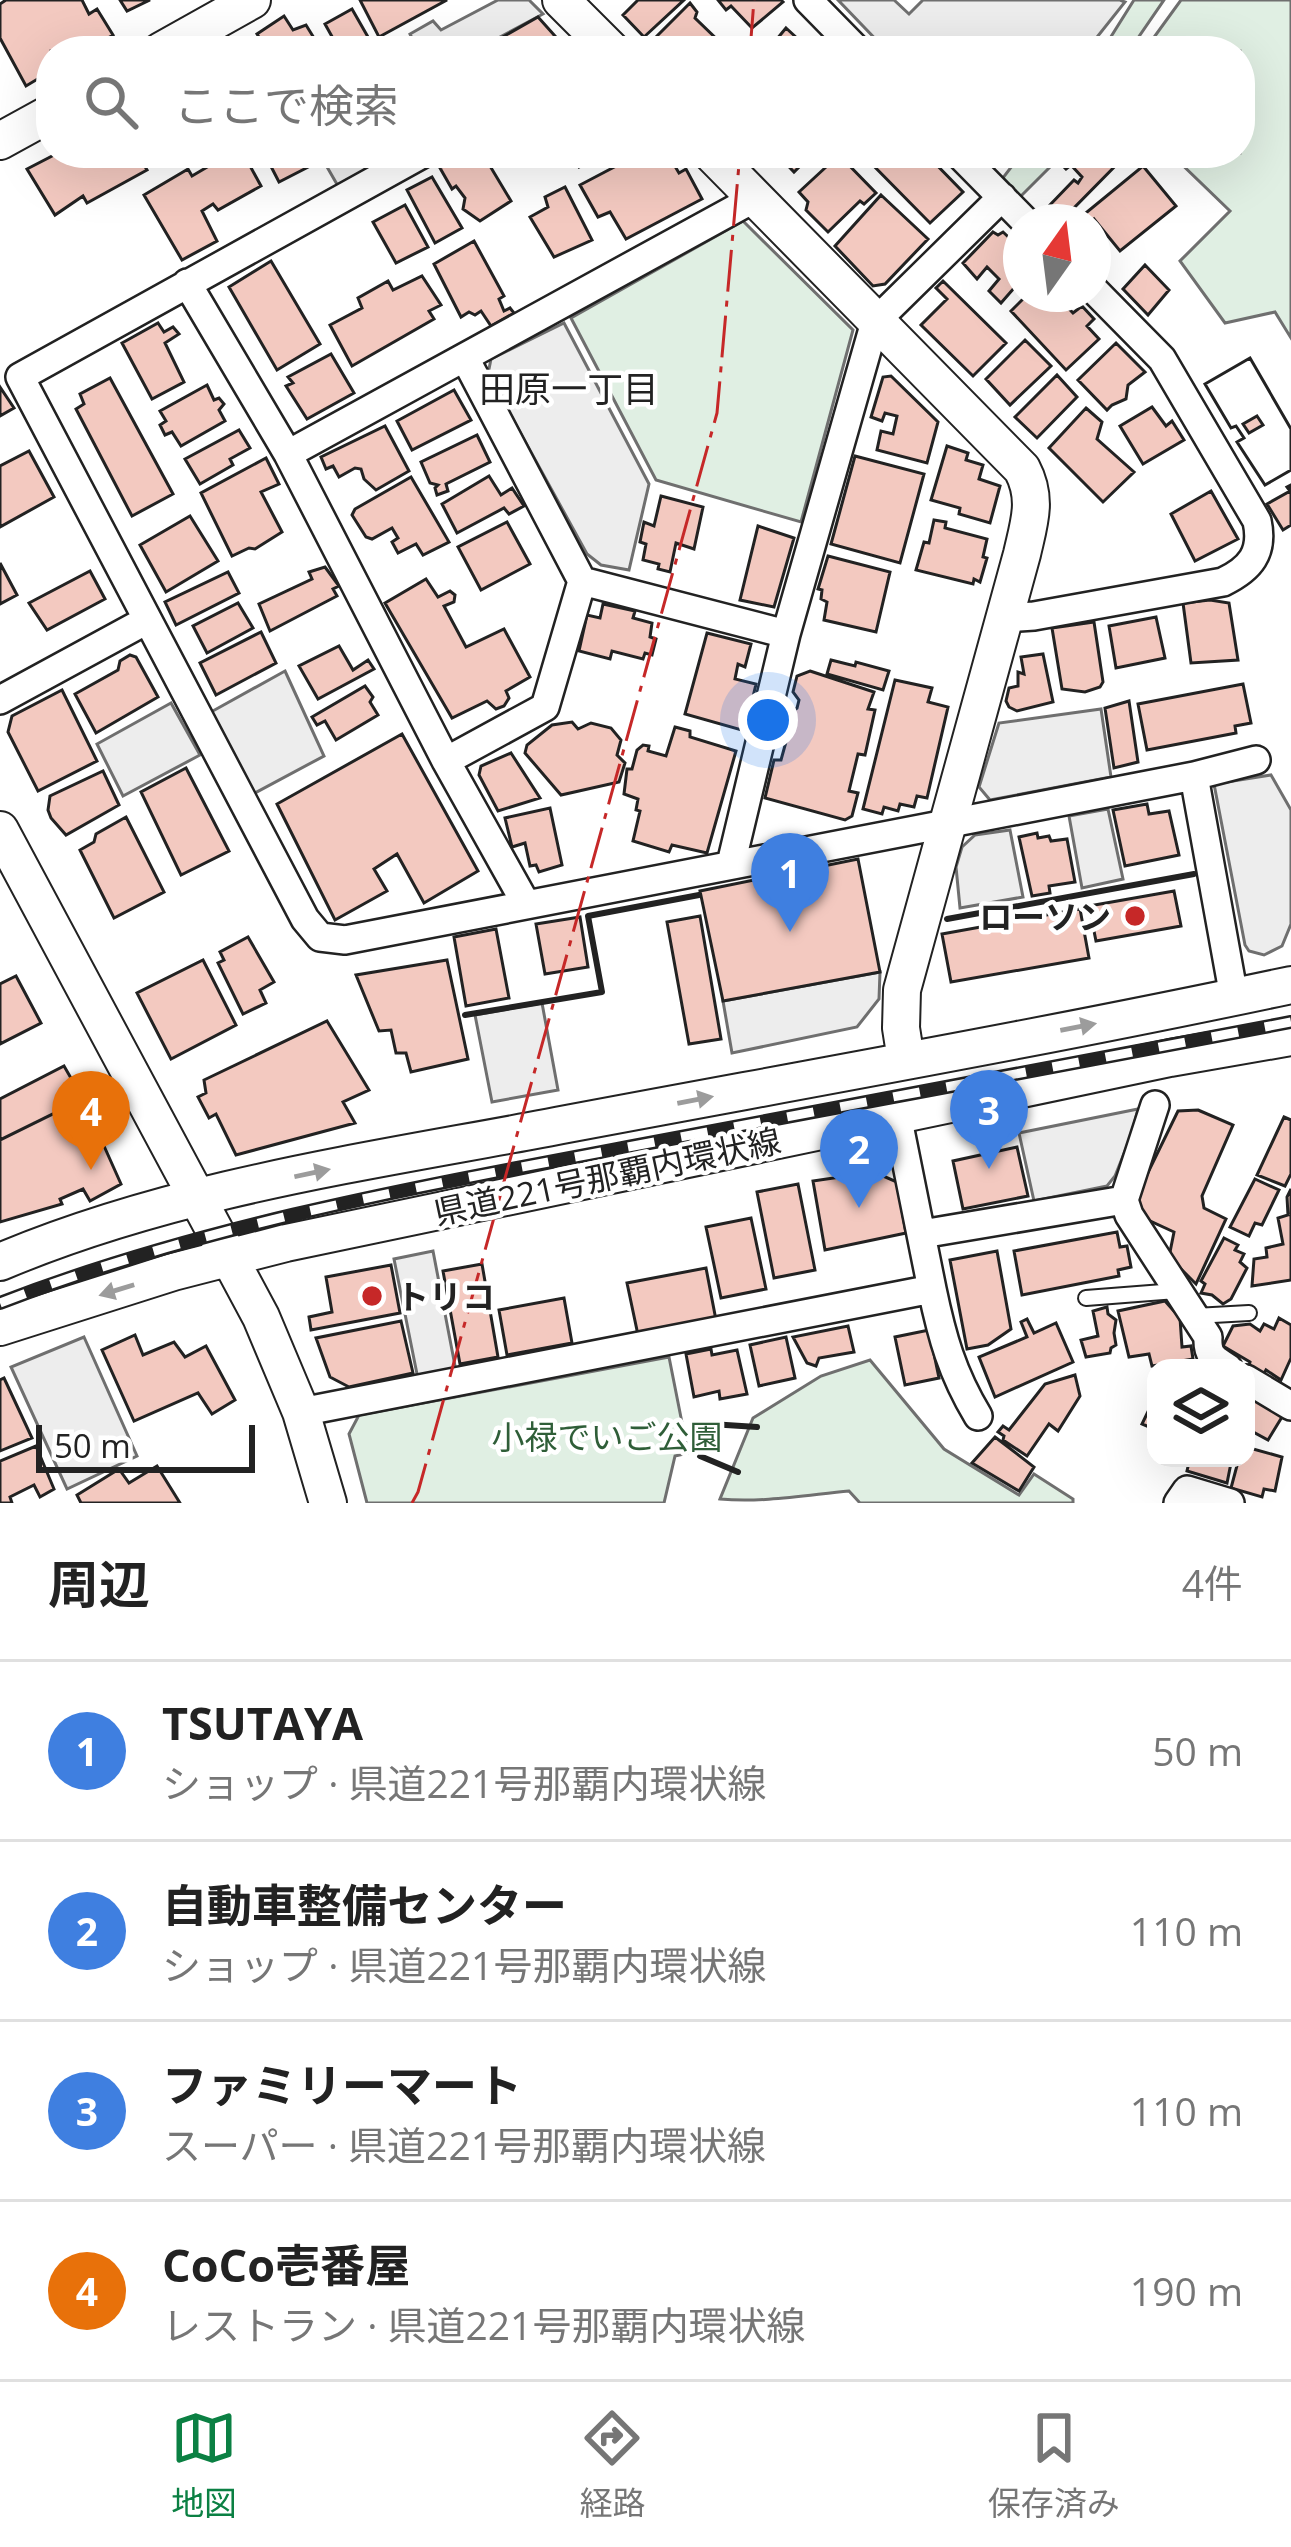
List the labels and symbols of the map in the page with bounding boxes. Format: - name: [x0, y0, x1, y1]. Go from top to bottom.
- north arrow: [1003, 204, 1111, 312]
- district label: 田原一丁目: [479, 364, 659, 413]
- your location: [738, 690, 798, 750]
- pin: 1: [751, 833, 829, 932]
- place label: ローソン: [979, 894, 1111, 939]
- marker: ローソン: [1122, 903, 1148, 929]
- one-way arrow: [1060, 1017, 1097, 1036]
- pin: 3: [950, 1070, 1028, 1169]
- pin: 4: [52, 1071, 130, 1170]
- one-way arrow: [677, 1090, 714, 1109]
- pin: 2: [820, 1109, 898, 1208]
- street label: 県道221号那覇内環状線: [429, 1117, 785, 1235]
- one-way arrow: [293, 1163, 331, 1182]
- place label: トリコ: [396, 1274, 495, 1319]
- one-way arrow: [98, 1281, 135, 1300]
- marker: トリコ: [359, 1283, 385, 1309]
- park label: 小禄でいご公園: [492, 1414, 723, 1459]
- scale bar: [36, 1419, 255, 1472]

